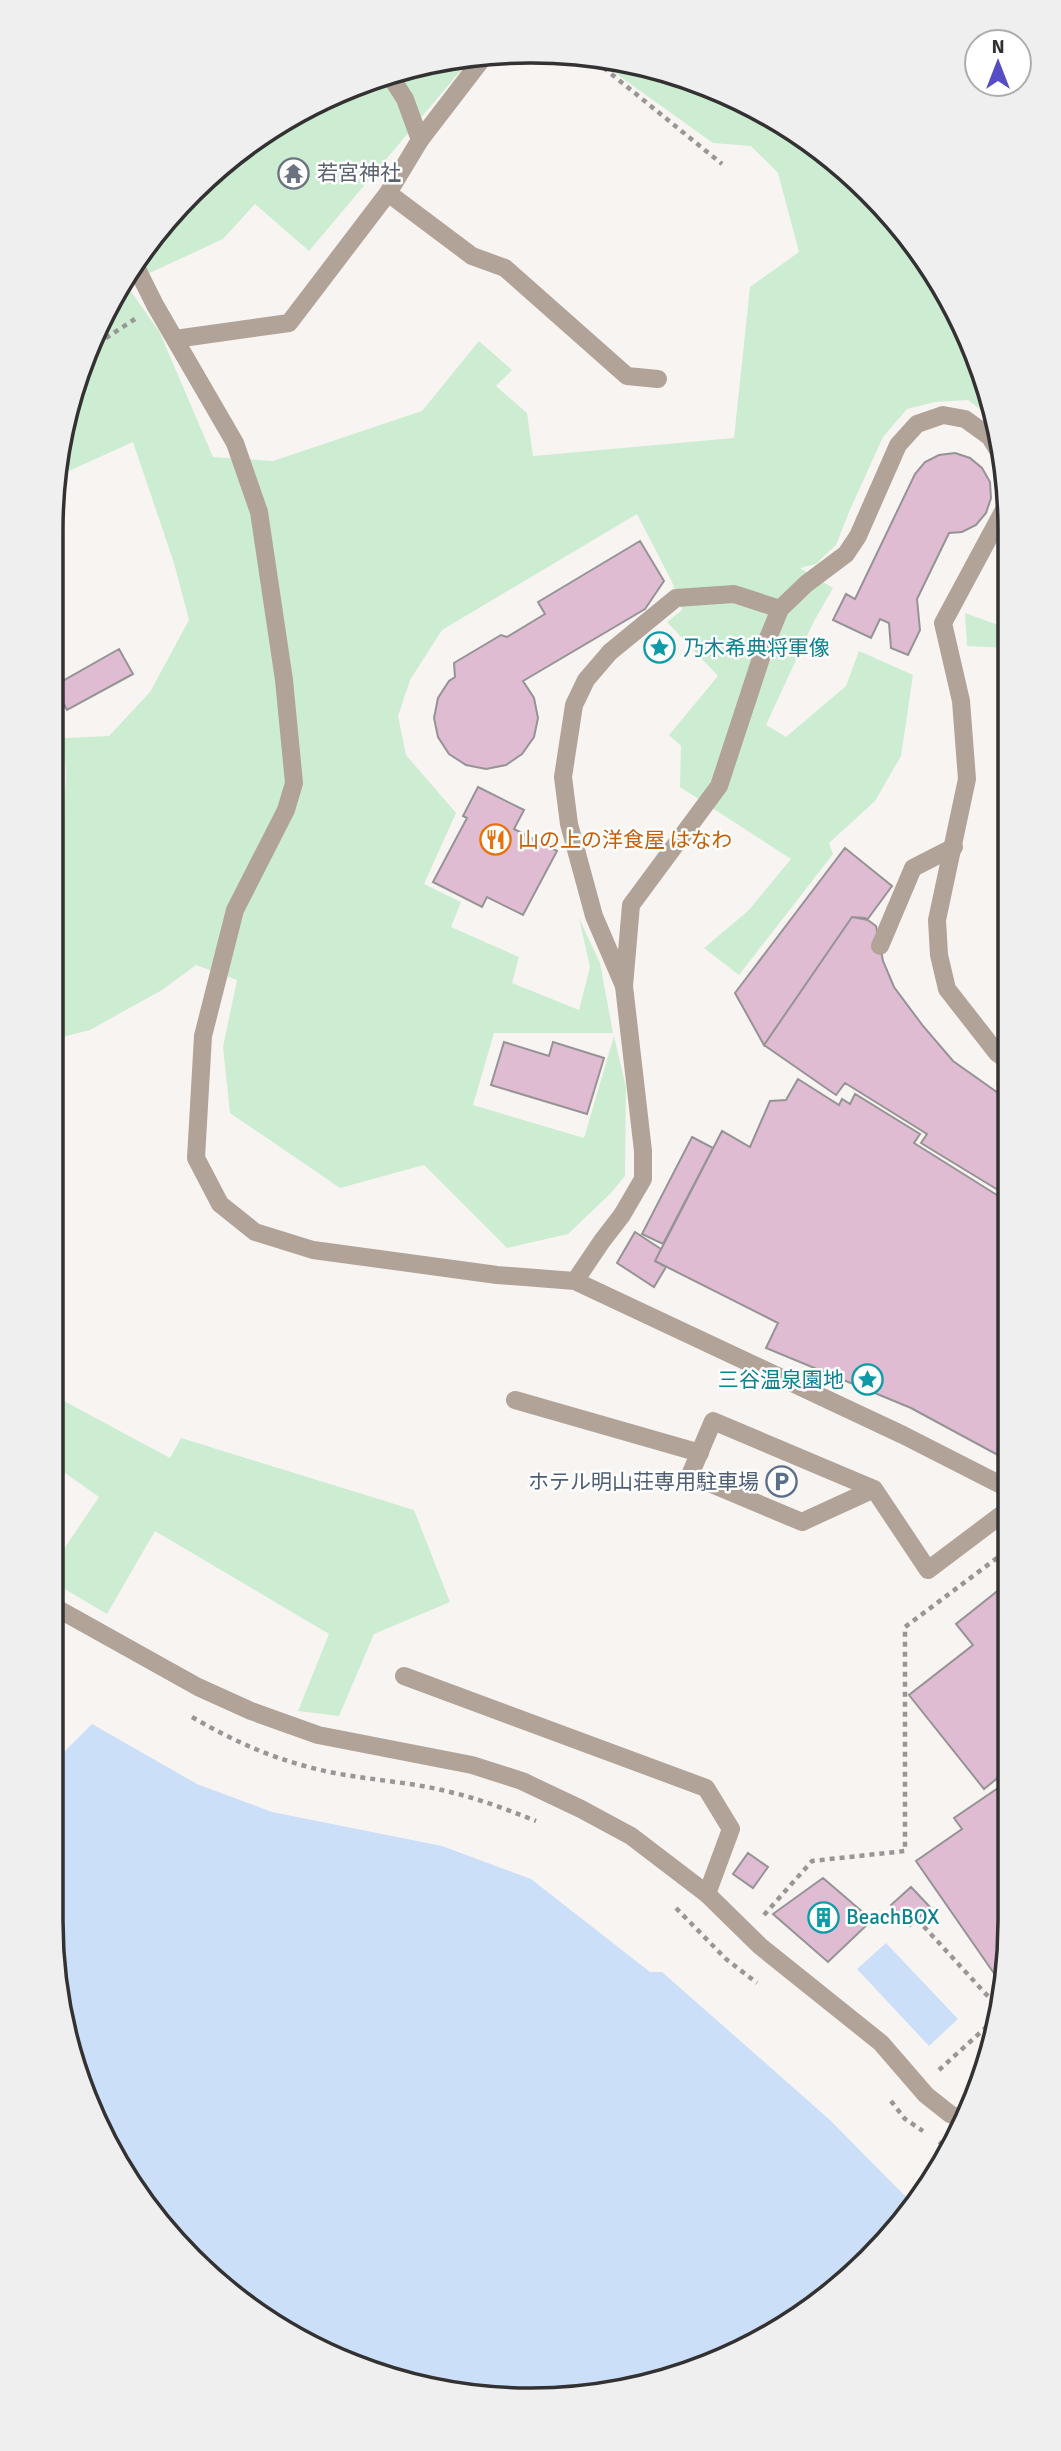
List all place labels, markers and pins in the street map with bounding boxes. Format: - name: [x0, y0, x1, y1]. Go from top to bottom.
- temple icon: 若宮神社: [277, 156, 311, 190]
- place label: 若宮神社: [317, 160, 401, 186]
- place icon: 乃木希典将軍像: [643, 631, 677, 665]
- place label: 乃木希典将軍像: [683, 635, 830, 661]
- restaurant icon: 山の上の洋食屋 はなわ: [478, 823, 512, 857]
- place label: 山の上の洋食屋 はなわ: [518, 827, 733, 853]
- place icon: 三谷温泉園地: [850, 1363, 884, 1397]
- place label: 三谷温泉園地: [718, 1367, 844, 1393]
- parking icon: ホテル明山荘専用駐車場: [765, 1465, 799, 1499]
- place label: ホテル明山荘専用駐車場: [528, 1469, 759, 1495]
- building icon: BeachBOX: [806, 1900, 840, 1934]
- place label: BeachBOX: [846, 1904, 939, 1930]

